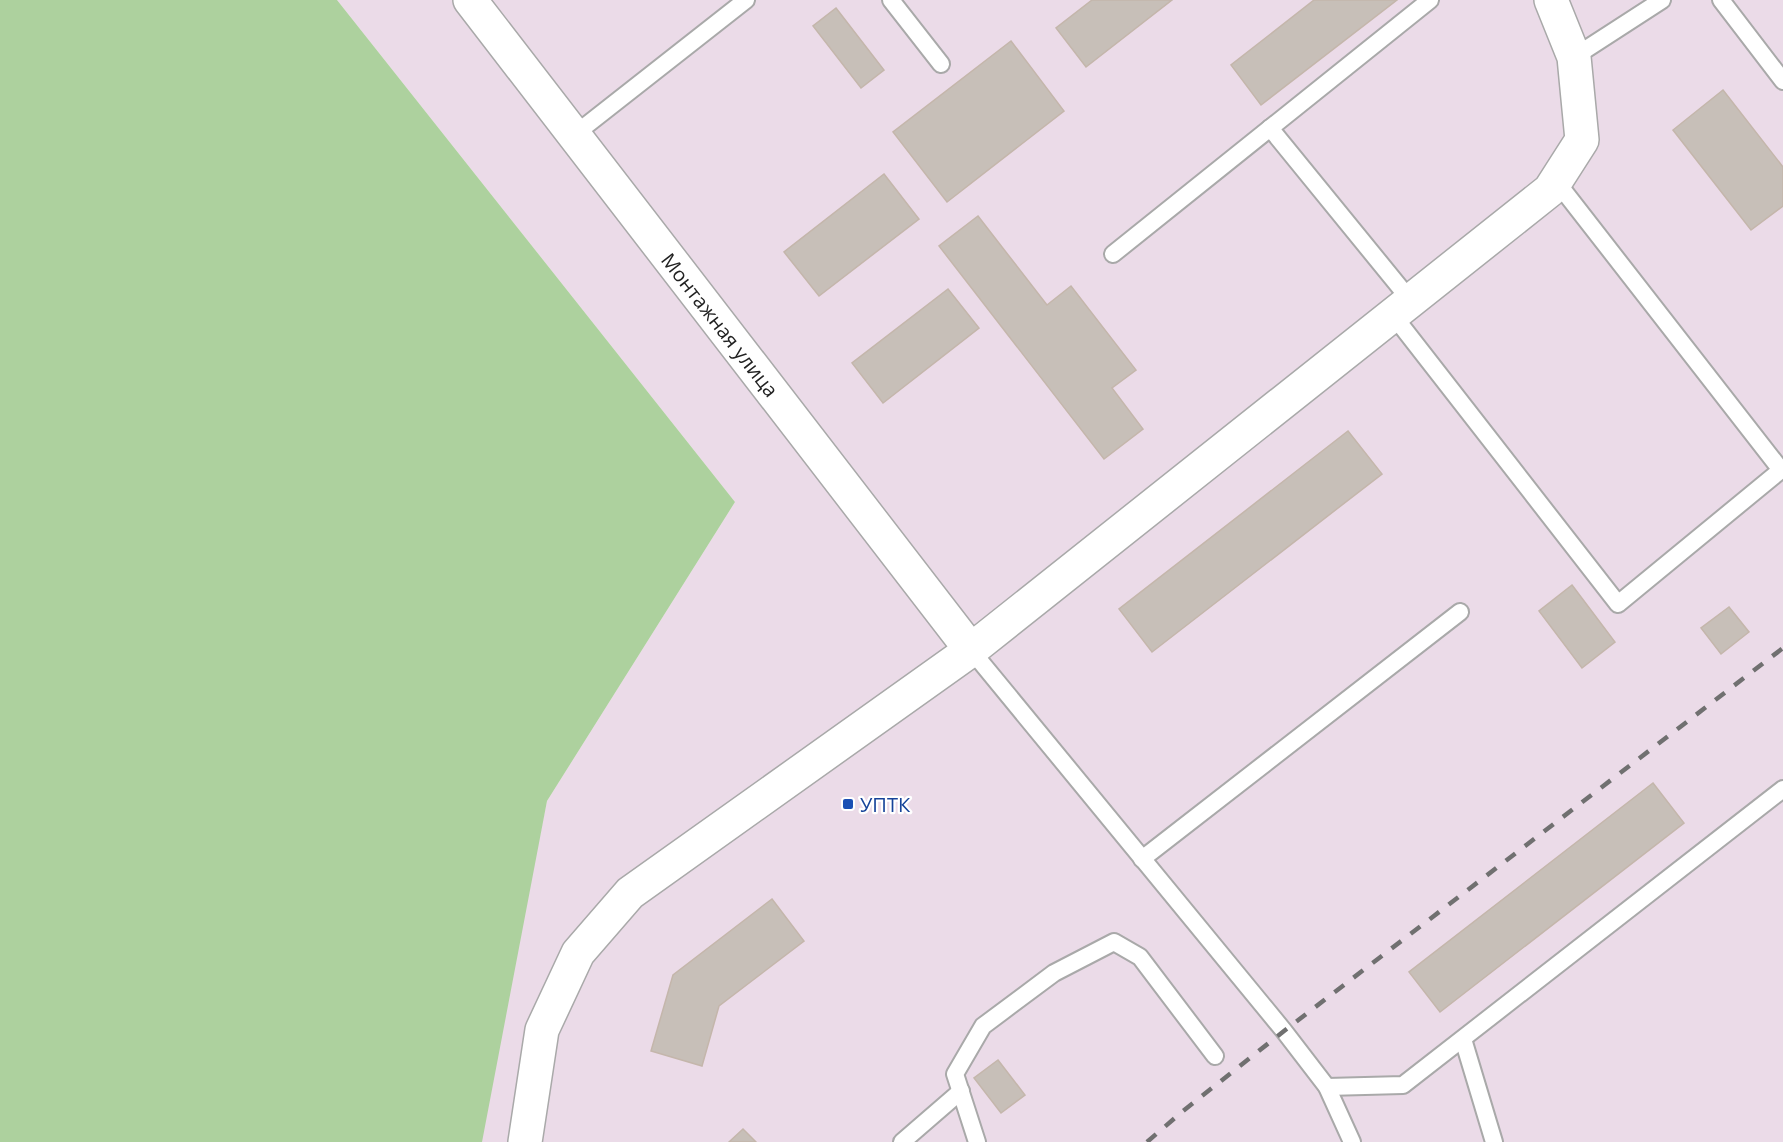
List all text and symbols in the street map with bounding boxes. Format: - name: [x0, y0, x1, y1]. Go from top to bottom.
- street label: Монтажная улица: [655, 247, 785, 403]
- place label: УПТК: [860, 791, 911, 818]
- marker: УПТК: [841, 797, 855, 811]

